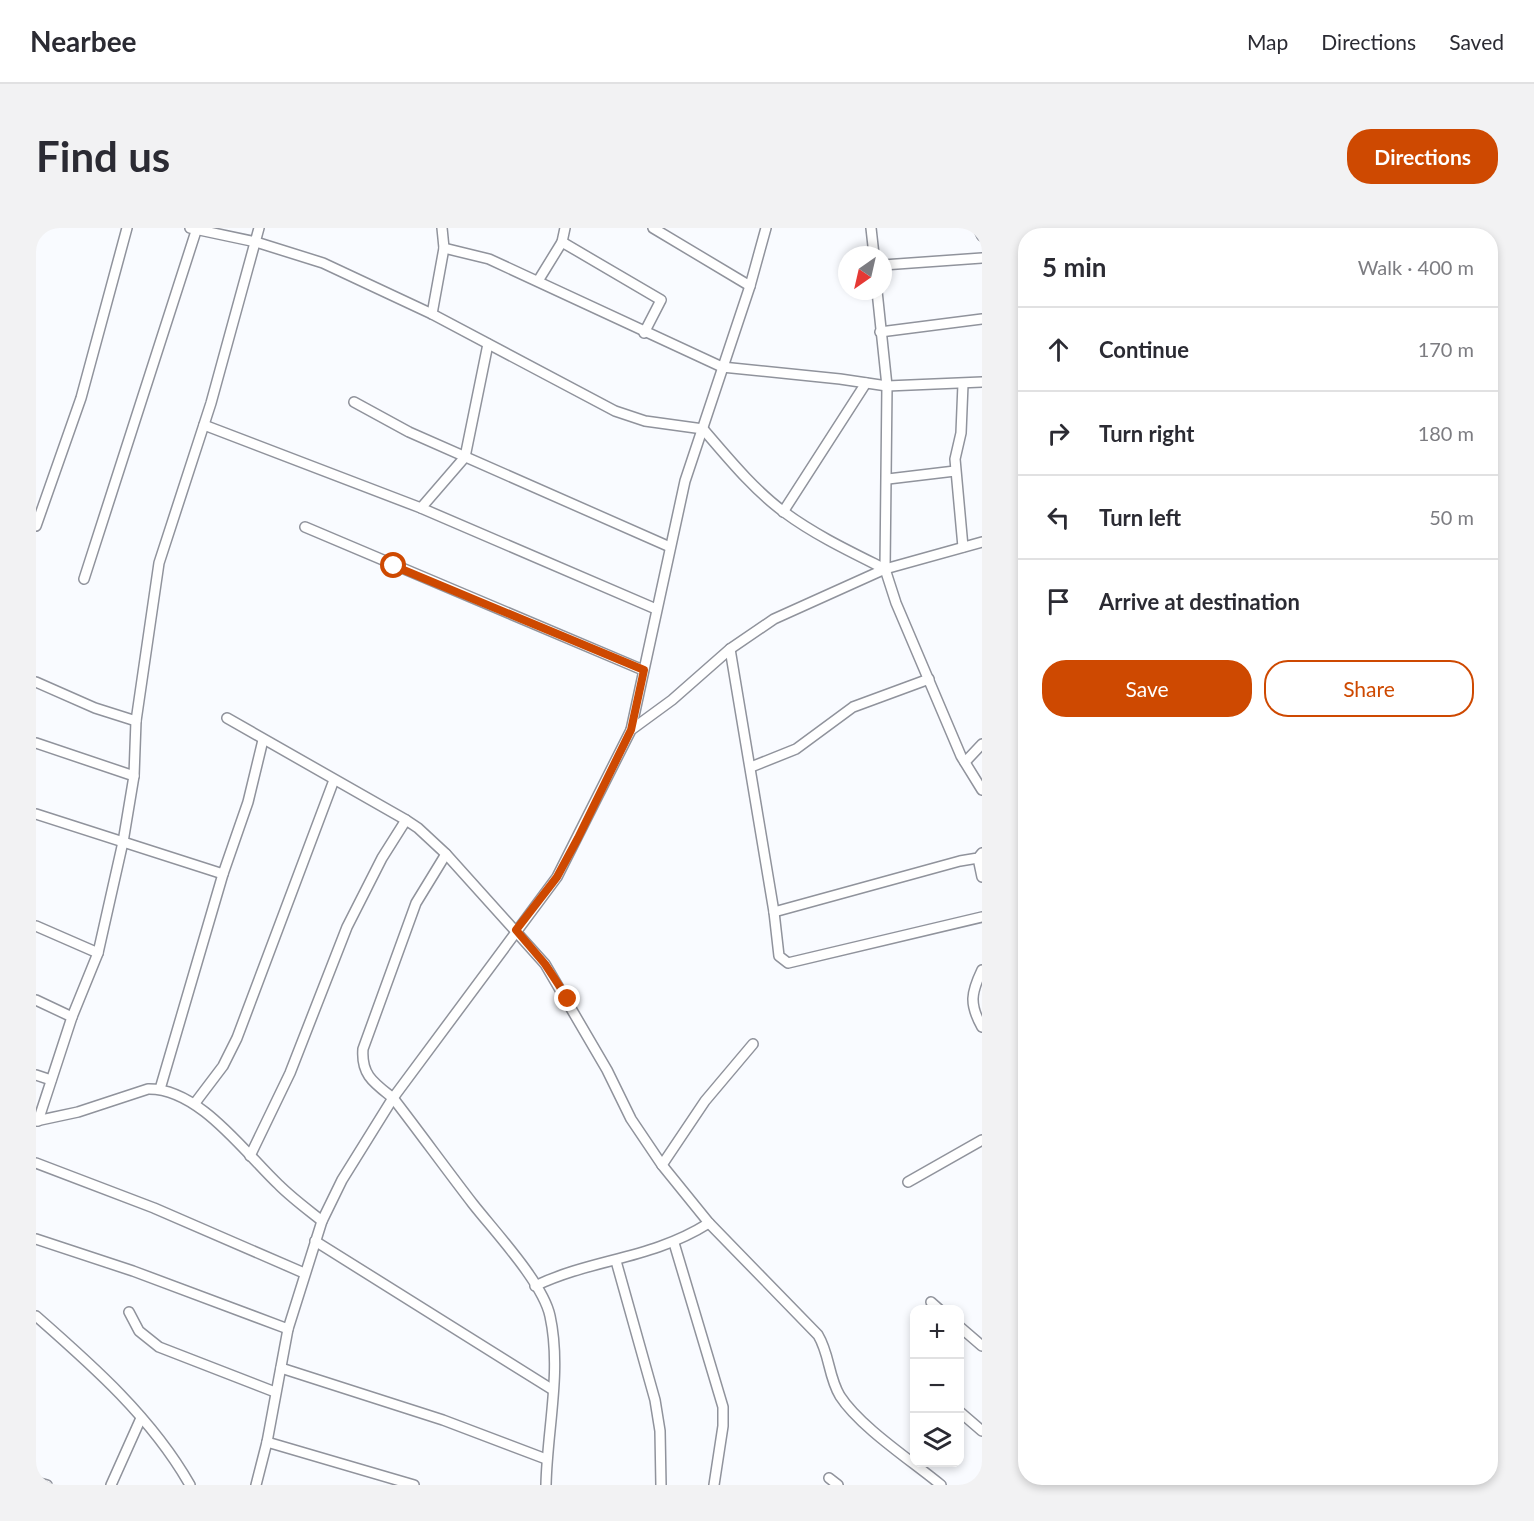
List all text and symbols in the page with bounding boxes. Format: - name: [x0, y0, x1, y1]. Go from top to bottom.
- text: Nearbee: [30, 24, 137, 58]
- text: Map: [1247, 29, 1288, 54]
- text: Directions: [1321, 29, 1416, 54]
- text: Saved: [1449, 29, 1504, 54]
- button: Directions: [1347, 129, 1498, 184]
- text: Find us: [36, 131, 170, 181]
- north arrow: [838, 246, 892, 300]
- text: 5 min: [1042, 251, 1106, 283]
- text: Walk · 400 m: [1358, 255, 1474, 279]
- icon: ahead: [1042, 333, 1075, 366]
- text: Continue: [1099, 336, 1189, 363]
- text: 170 m: [1418, 337, 1474, 361]
- icon: right: [1042, 417, 1075, 450]
- text: Turn right: [1099, 420, 1194, 447]
- text: 180 m: [1418, 421, 1474, 445]
- icon: left: [1042, 501, 1075, 534]
- text: Turn left: [1099, 504, 1181, 531]
- text: 50 m: [1429, 505, 1474, 529]
- route start: [380, 552, 406, 578]
- icon: arrive: [1042, 585, 1075, 618]
- text: Arrive at destination: [1099, 588, 1300, 615]
- button: Save: [1042, 660, 1252, 717]
- button: Share: [1264, 660, 1474, 717]
- route end: [554, 985, 580, 1011]
- map controls: [910, 1305, 964, 1467]
- button: +: [910, 1305, 964, 1359]
- button: −: [910, 1359, 964, 1413]
- button: layers: [910, 1413, 964, 1467]

